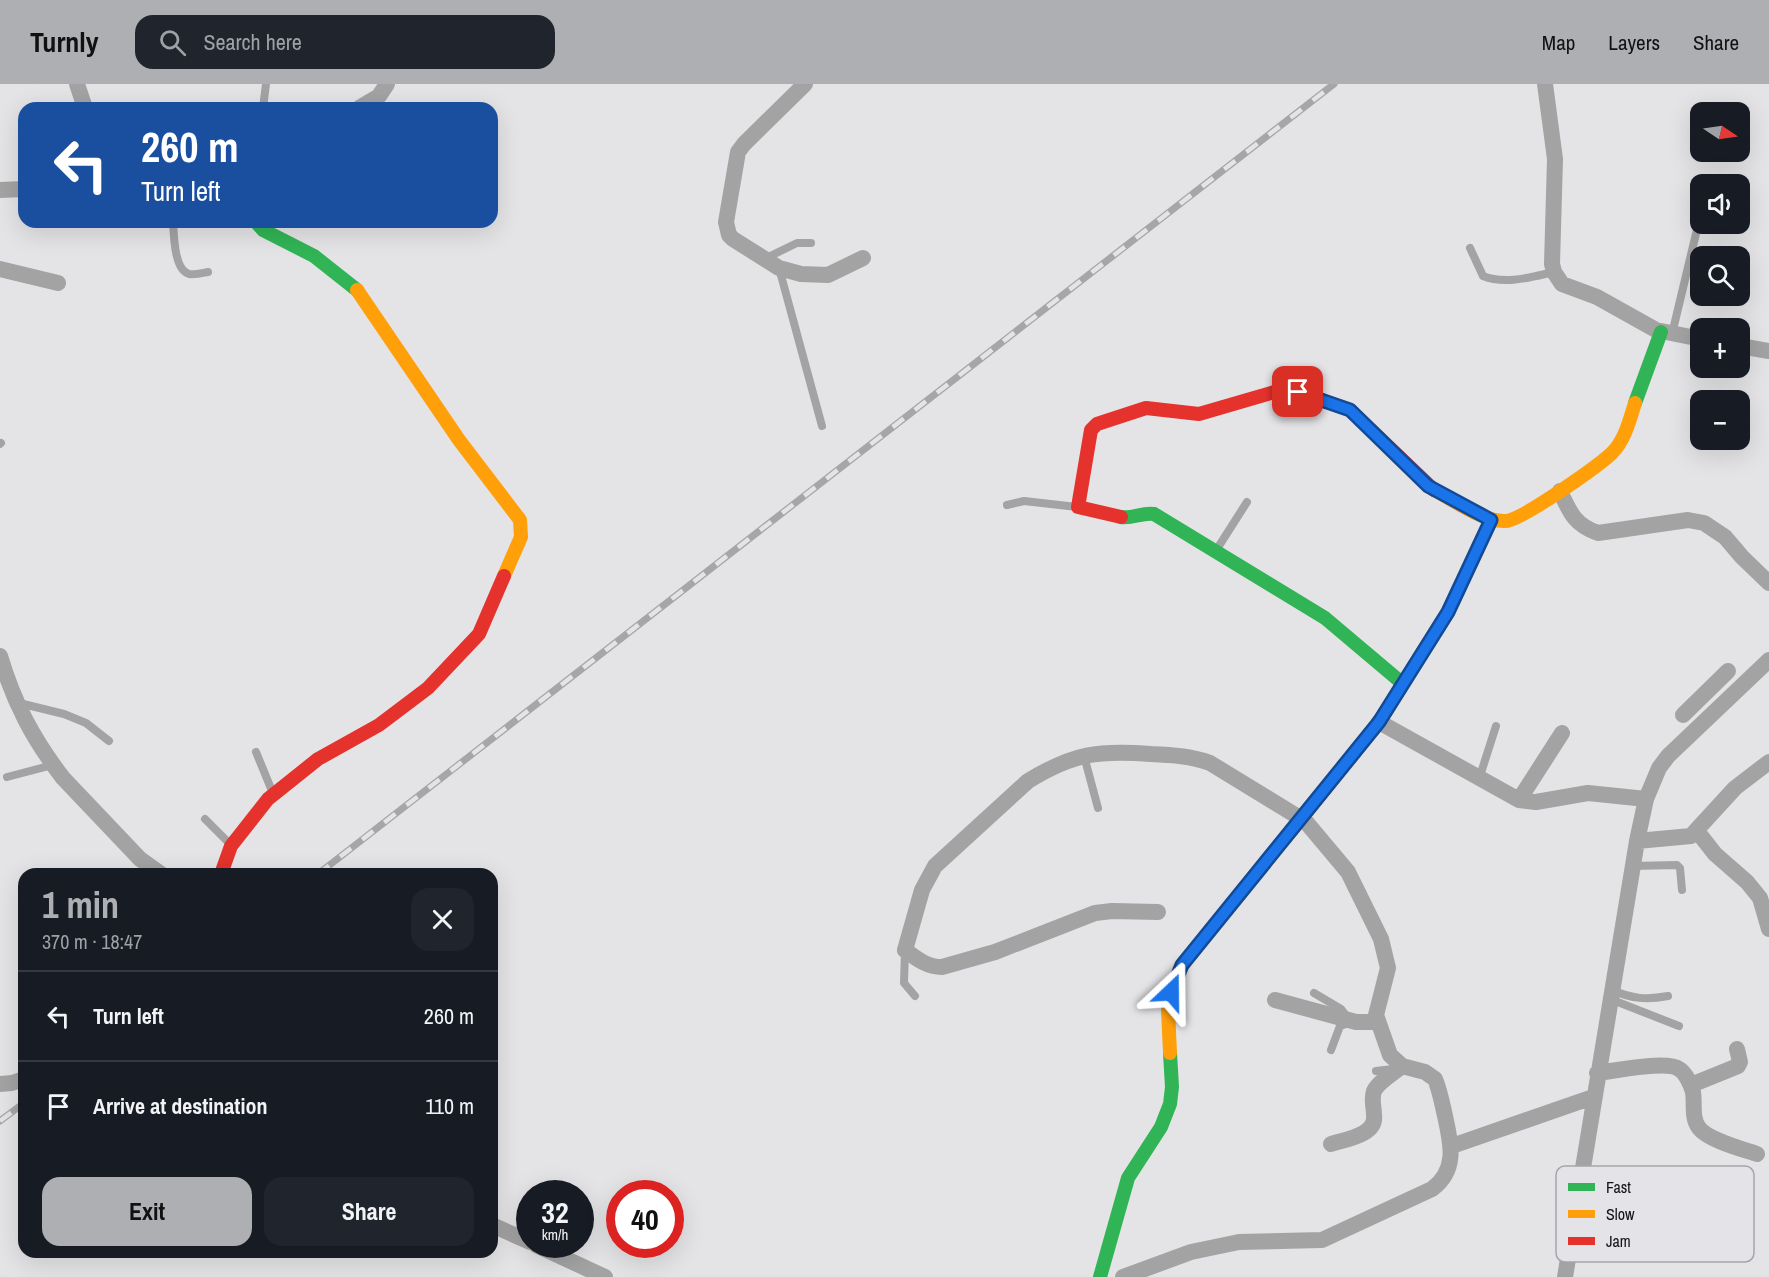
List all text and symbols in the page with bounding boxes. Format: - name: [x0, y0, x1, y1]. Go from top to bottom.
- search box: [135, 15, 555, 69]
- text: Turnly: [30, 23, 99, 61]
- icon: search: [156, 26, 189, 59]
- text: Search here: [204, 27, 302, 57]
- text: Map: [1542, 28, 1575, 57]
- text: Layers: [1608, 28, 1660, 57]
- text: Share: [1693, 28, 1739, 57]
- north arrow: [1690, 102, 1750, 162]
- map controls: [1690, 102, 1750, 450]
- text: 260 m: [141, 119, 239, 175]
- icon: left: [42, 126, 120, 204]
- text: Turn left: [141, 173, 220, 209]
- button: sound: [1690, 174, 1750, 234]
- button: search: [1690, 246, 1750, 306]
- button: +: [1690, 318, 1750, 378]
- pin: [1272, 366, 1323, 417]
- icon: arrive: [1281, 375, 1314, 408]
- button: −: [1690, 390, 1750, 450]
- text: 1 min: [42, 881, 119, 929]
- button: close: [411, 888, 474, 951]
- text: 370 m · 18:47: [42, 928, 142, 955]
- position arrow: [1139, 960, 1203, 1024]
- icon: left: [42, 1000, 75, 1033]
- text: Turn left: [93, 1001, 164, 1031]
- text: 260 m: [424, 1001, 474, 1031]
- icon: arrive: [42, 1090, 75, 1123]
- text: Arrive at destination: [93, 1091, 267, 1121]
- text: 110 m: [425, 1091, 474, 1121]
- legend: [1556, 1166, 1754, 1262]
- text: Fast: [1606, 1176, 1631, 1198]
- button: Exit: [42, 1177, 252, 1246]
- button: Share: [264, 1177, 474, 1246]
- speed limit sign: 40: [606, 1180, 684, 1258]
- text: 32: [541, 1192, 569, 1232]
- text: Slow: [1606, 1203, 1635, 1225]
- text: km/h: [542, 1224, 568, 1245]
- text: Jam: [1606, 1230, 1631, 1252]

